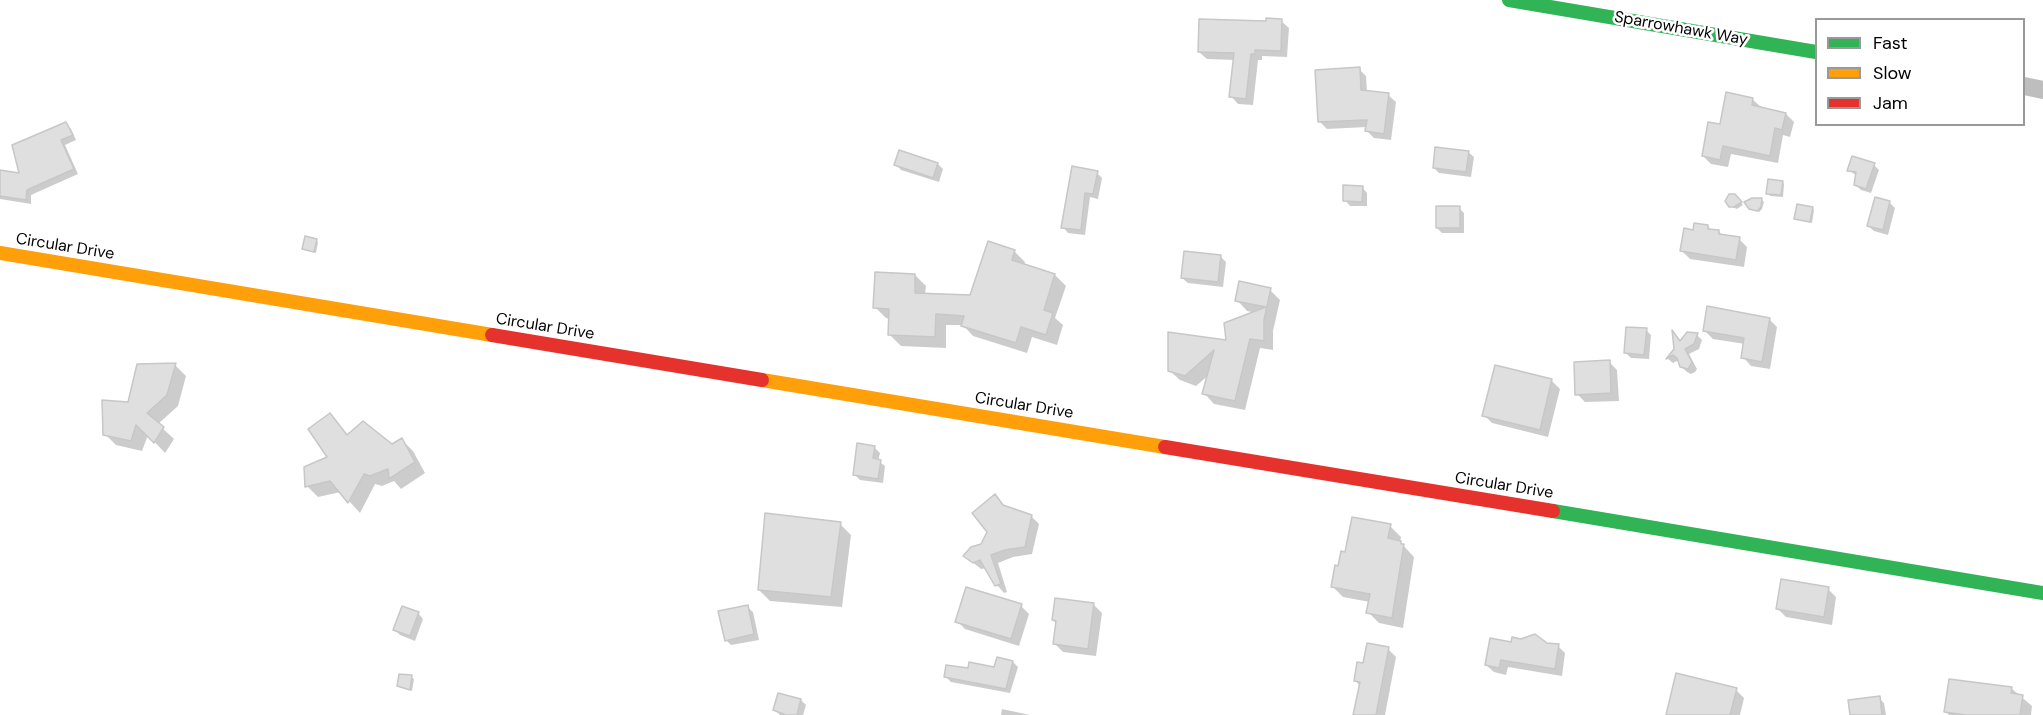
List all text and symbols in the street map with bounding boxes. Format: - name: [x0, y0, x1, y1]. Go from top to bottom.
- street label: Sparrowhawk Way: [1613, 8, 1749, 50]
- legend: [1815, 18, 2025, 126]
- text: Fast: [1873, 31, 1908, 55]
- text: Slow: [1873, 61, 1912, 85]
- text: Jam: [1873, 91, 1908, 115]
- street label: Circular Drive: [14, 230, 116, 264]
- street label: Circular Drive: [494, 310, 596, 344]
- street label: Circular Drive: [973, 389, 1075, 423]
- street label: Circular Drive: [1453, 469, 1555, 503]

